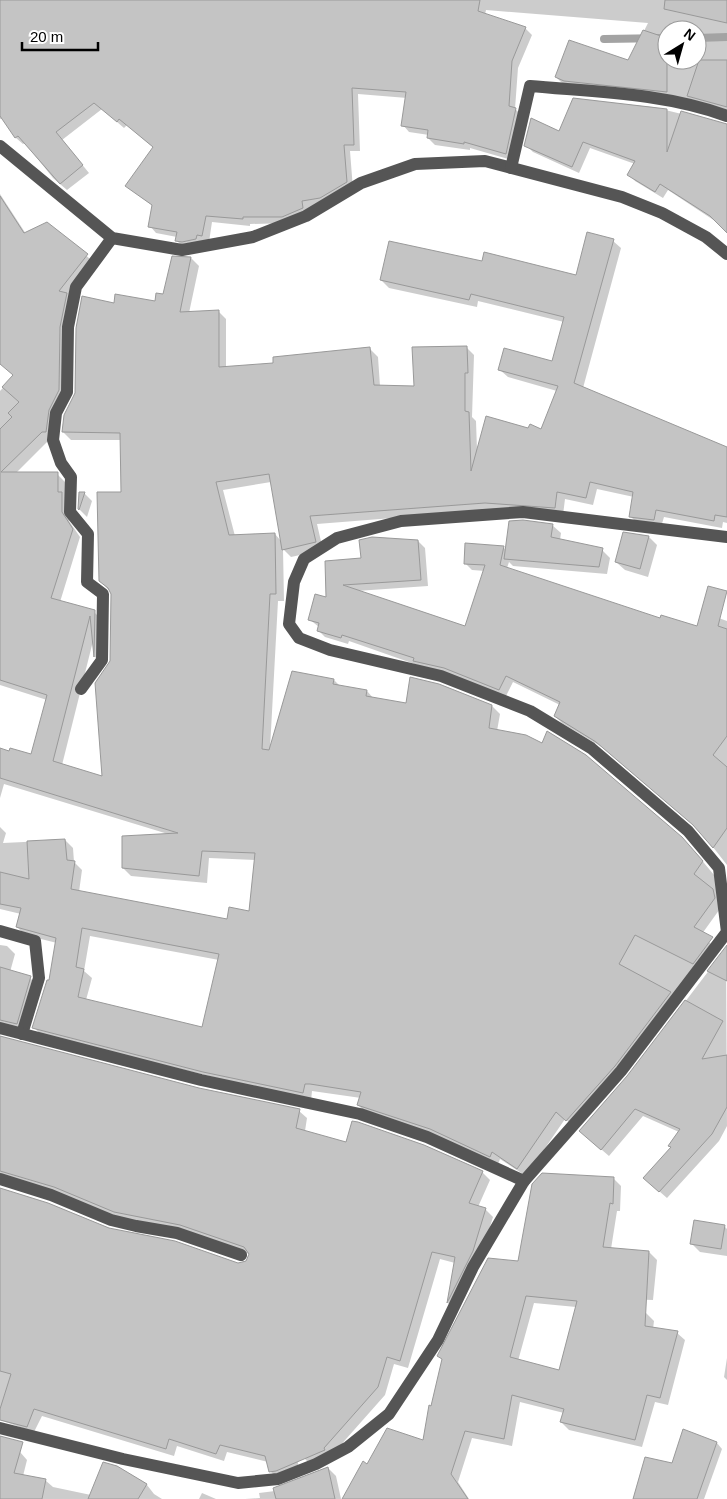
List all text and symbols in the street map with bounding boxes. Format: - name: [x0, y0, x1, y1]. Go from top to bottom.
- scale bar: [22, 20, 99, 52]
- north arrow: [657, 20, 707, 70]
- text: N: [681, 25, 699, 44]
- text: 20 m: [30, 28, 63, 45]

